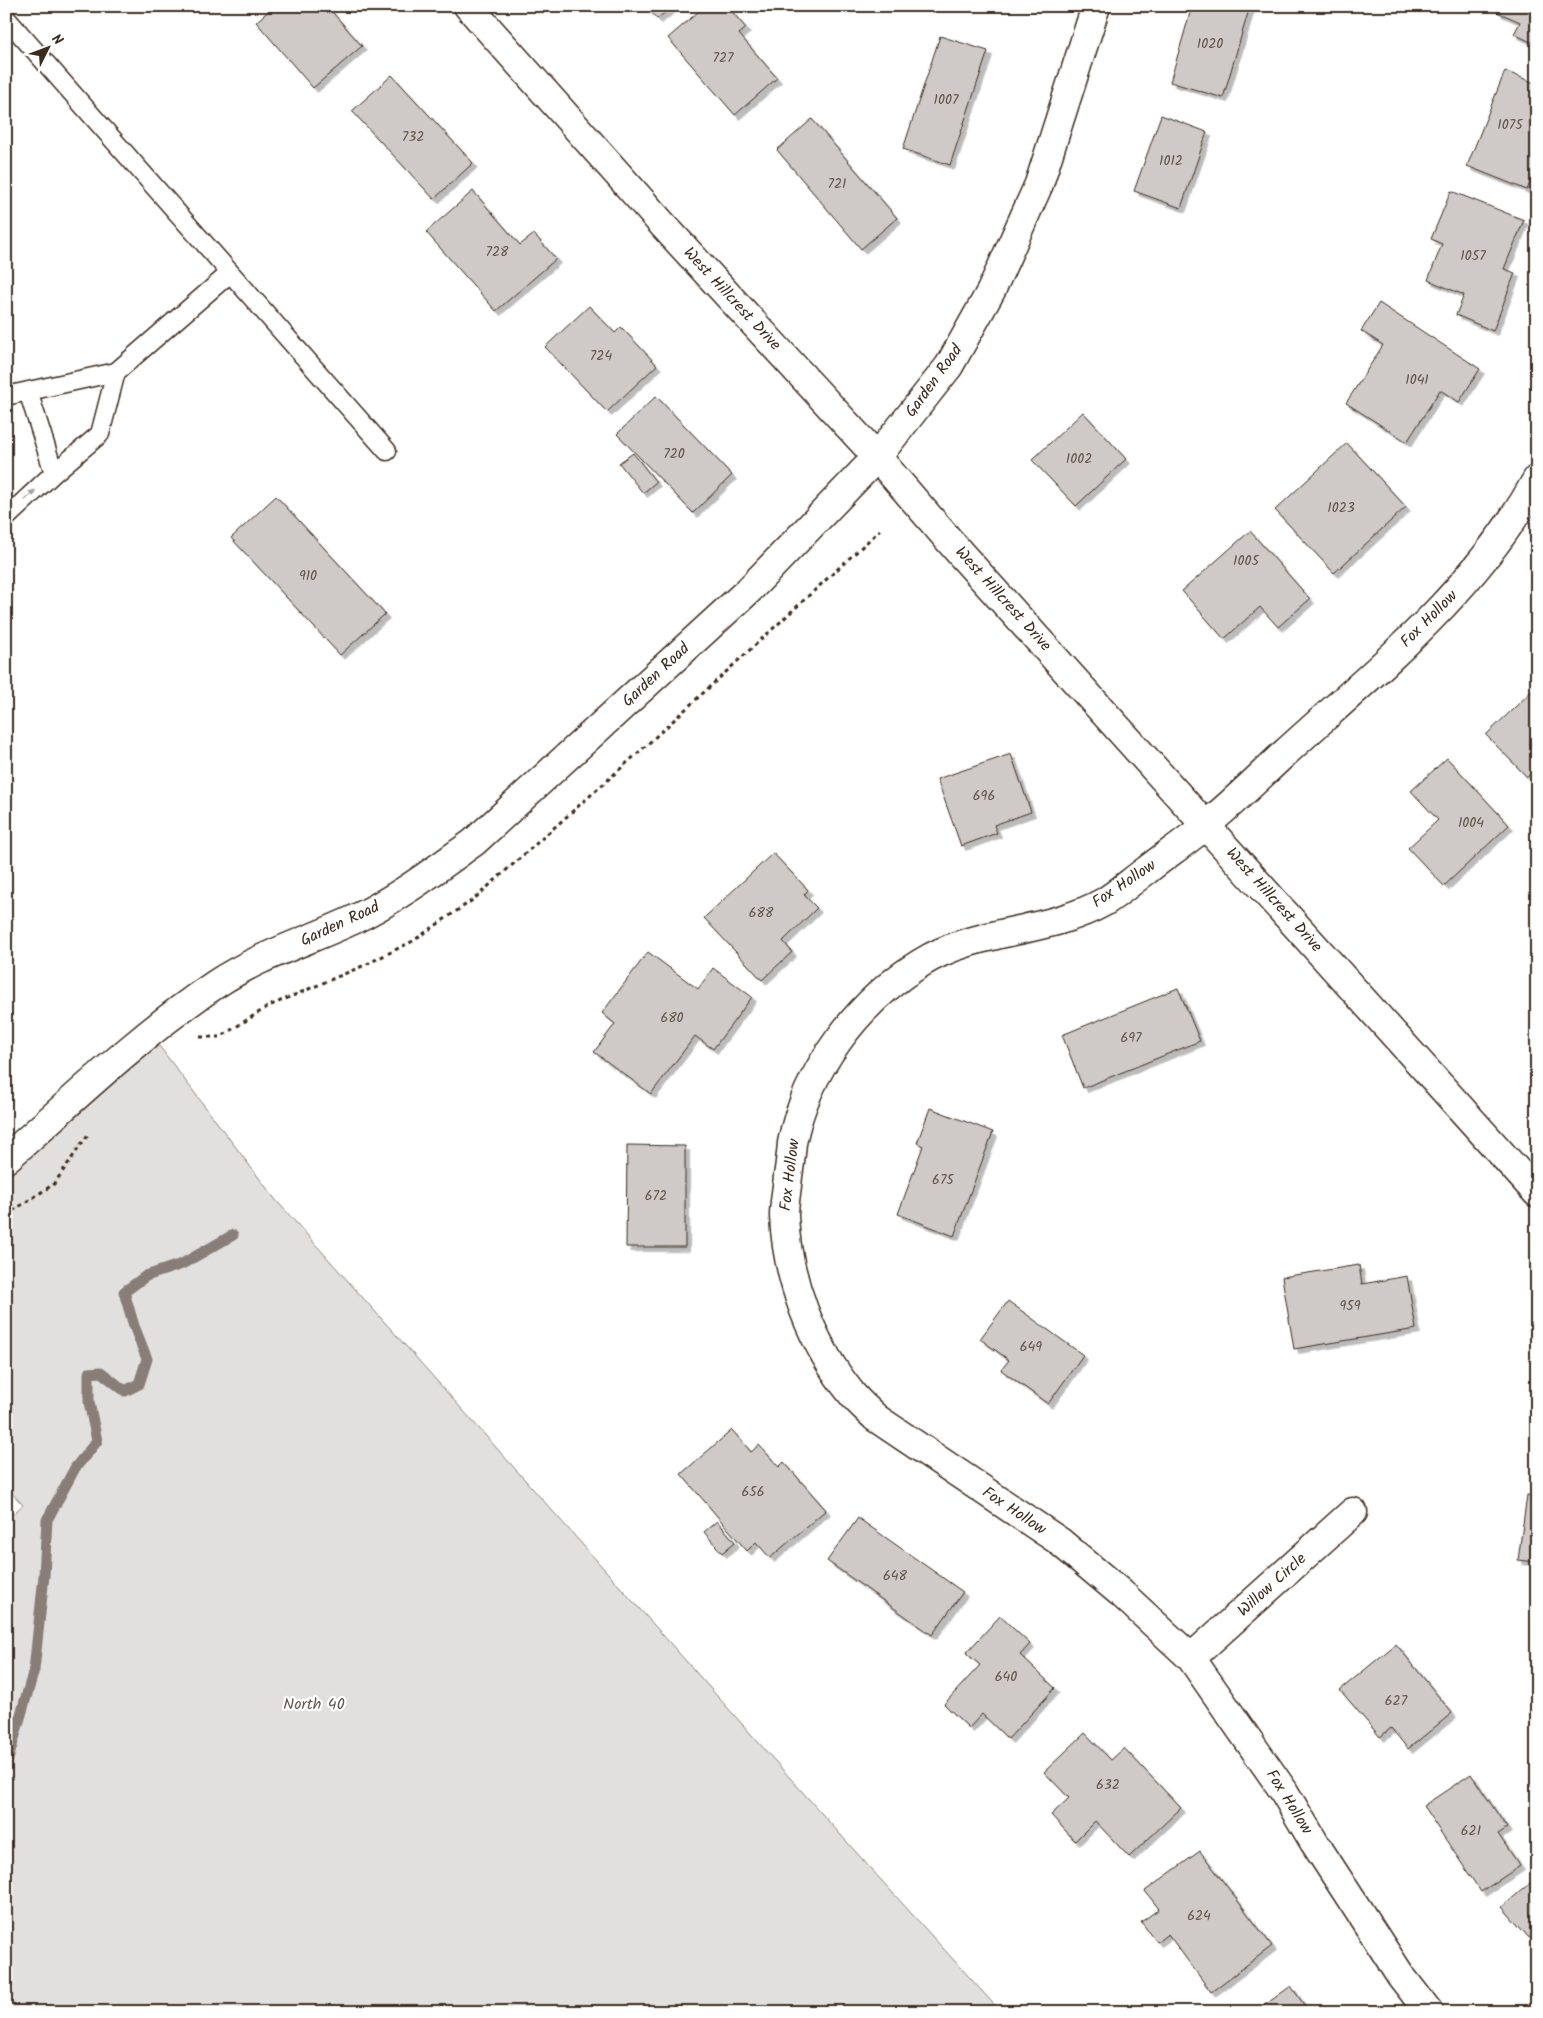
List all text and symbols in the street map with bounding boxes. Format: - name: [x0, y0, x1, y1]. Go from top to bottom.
- north arrow: [22, 22, 72, 72]
- text: N: [46, 29, 68, 51]
- house number: 1020: [1197, 33, 1223, 55]
- house number: 727: [712, 47, 734, 69]
- house number: 1007: [934, 89, 959, 111]
- house number: 1075: [1497, 114, 1524, 136]
- house number: 732: [402, 126, 424, 148]
- house number: 1012: [1159, 150, 1183, 172]
- house number: 721: [828, 173, 846, 195]
- house number: 728: [485, 241, 509, 263]
- street label: West Hillcrest Drive: [677, 242, 787, 356]
- house number: 1057: [1460, 245, 1486, 267]
- street label: Garden Road: [899, 339, 970, 423]
- house number: 724: [590, 345, 612, 367]
- house number: 1041: [1405, 369, 1429, 391]
- house number: 720: [663, 443, 685, 465]
- house number: 1002: [1066, 448, 1092, 470]
- one-way arrow: [24, 489, 36, 501]
- house number: 1023: [1327, 497, 1355, 519]
- street label: West Hillcrest Drive: [949, 541, 1057, 657]
- house number: 1005: [1233, 550, 1260, 572]
- house number: 910: [299, 565, 317, 587]
- street label: Fox Hollow: [1394, 584, 1464, 654]
- street label: Garden Road: [616, 636, 696, 713]
- house number: 696: [973, 785, 995, 807]
- house number: 1004: [1458, 812, 1484, 834]
- street label: West Hillcrest Drive: [1220, 842, 1328, 958]
- street label: Fox Hollow: [1087, 853, 1161, 915]
- street label: Garden Road: [296, 894, 385, 953]
- house number: 688: [749, 902, 774, 924]
- house number: 680: [660, 1007, 684, 1029]
- house number: 697: [1120, 1027, 1142, 1049]
- street label: Fox Hollow: [773, 1137, 807, 1213]
- house number: 675: [932, 1169, 955, 1191]
- house number: 672: [645, 1185, 667, 1207]
- house number: 959: [1339, 1295, 1361, 1317]
- house number: 649: [1020, 1336, 1042, 1358]
- street label: Fox Hollow: [977, 1480, 1051, 1542]
- house number: 656: [741, 1481, 765, 1503]
- street label: Willow Circle: [1232, 1547, 1312, 1623]
- house number: 648: [883, 1565, 908, 1587]
- house number: 640: [995, 1666, 1017, 1688]
- house number: 627: [1385, 1690, 1408, 1712]
- park label: North 40: [283, 1692, 345, 1717]
- street label: Fox Hollow: [1259, 1765, 1319, 1840]
- house number: 632: [1096, 1774, 1120, 1796]
- house number: 621: [1461, 1820, 1481, 1842]
- house number: 624: [1187, 1905, 1211, 1927]

